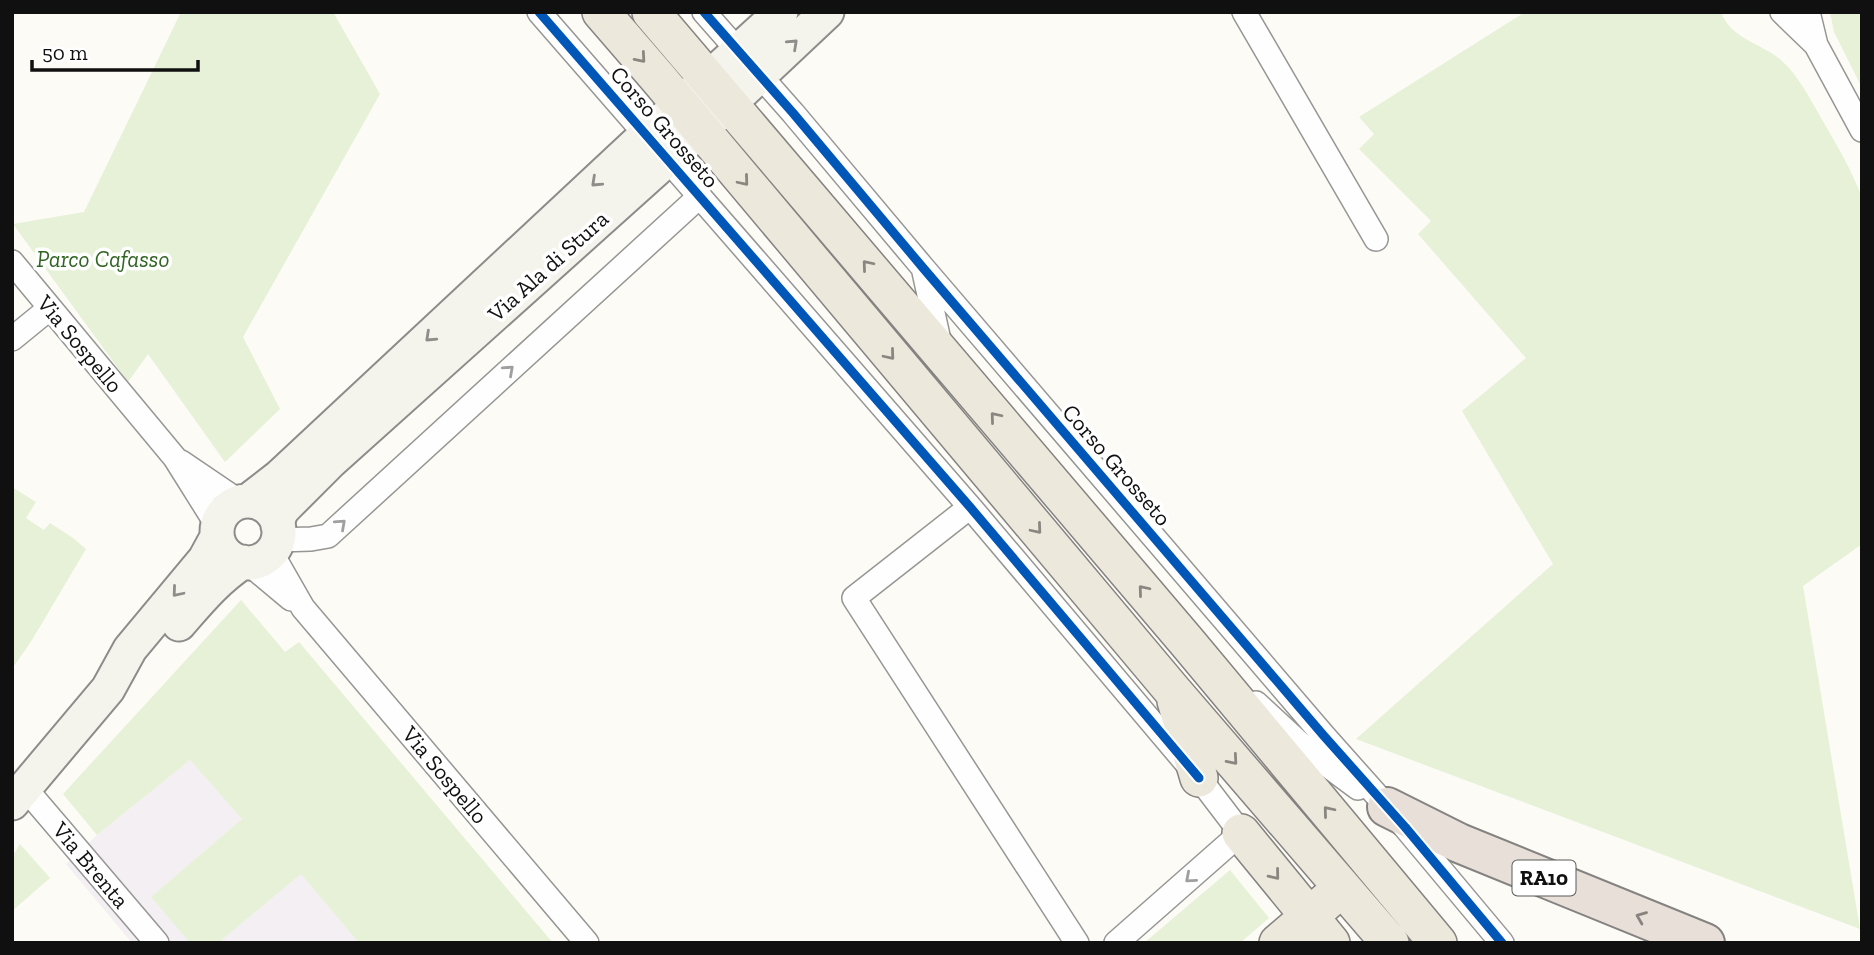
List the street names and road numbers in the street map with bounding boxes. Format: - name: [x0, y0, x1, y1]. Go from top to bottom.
- street label: Corso Grosseto: [605, 60, 725, 194]
- street label: Via Ala di Stura: [481, 205, 614, 328]
- street label: Via Sospello: [30, 289, 129, 399]
- street label: Corso Grosseto: [1057, 398, 1177, 532]
- street label: Via Sospello: [395, 720, 494, 830]
- street label: Via Brenta: [46, 815, 135, 914]
- road number: RA10: [1512, 860, 1576, 896]

